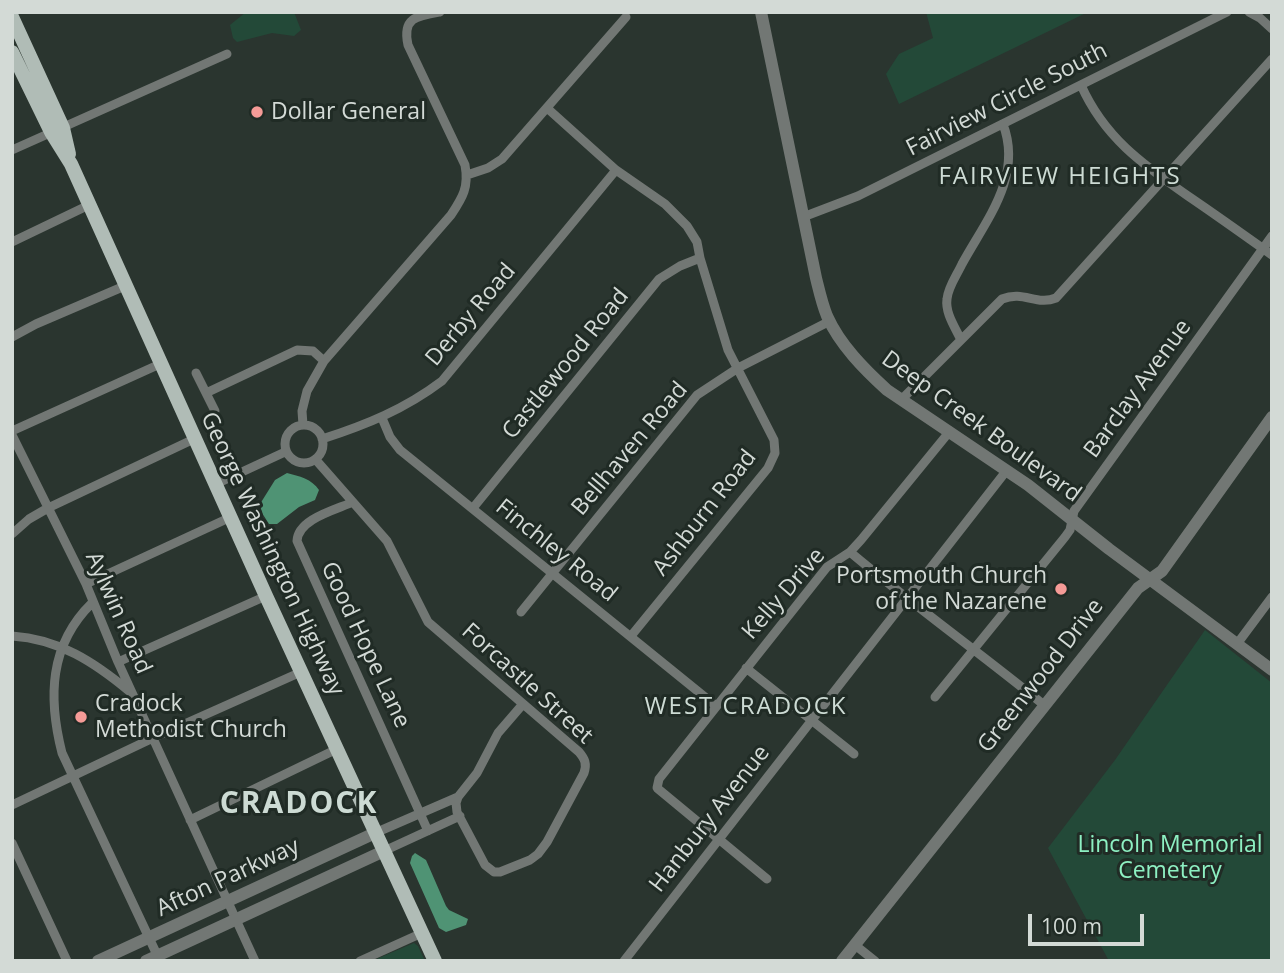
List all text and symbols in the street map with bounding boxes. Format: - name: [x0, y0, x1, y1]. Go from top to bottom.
- street label: Fairview Circle South: [902, 37, 1112, 163]
- place label: Dollar General: [271, 98, 426, 126]
- marker: Dollar General: [249, 104, 265, 120]
- district label: FAIRVIEW HEIGHTS: [940, 163, 1180, 191]
- street label: Derby Road: [420, 258, 522, 372]
- street label: Castlewood Road: [497, 283, 635, 445]
- street label: Barclay Avenue: [1079, 314, 1197, 464]
- street label: Deep Creek Boulevard: [876, 345, 1086, 509]
- street label: Bellhaven Road: [566, 377, 694, 521]
- street label: George Washington Highway: [194, 408, 350, 700]
- street label: Ashburn Road: [647, 445, 763, 581]
- street label: Finchley Road: [490, 494, 622, 608]
- street label: Kelly Drive: [737, 543, 831, 645]
- street label: Aylwin Road: [79, 548, 157, 678]
- street label: Good Hope Lane: [314, 558, 416, 732]
- place label: Portsmouth Church of the Nazarene: [836, 562, 1047, 616]
- marker: Portsmouth Church of the Nazarene: [1053, 581, 1069, 597]
- street label: Greenwood Drive: [972, 593, 1110, 759]
- street label: Forcastle Street: [456, 618, 598, 750]
- place label: Cradock Methodist Church: [95, 690, 287, 744]
- district label: WEST CRADOCK: [646, 693, 846, 721]
- marker: Cradock Methodist Church: [73, 709, 89, 725]
- street label: Hanbury Avenue: [644, 740, 776, 898]
- district label: CRADOCK: [221, 786, 377, 822]
- park label: Lincoln Memorial Cemetery: [1077, 831, 1263, 885]
- street label: Afton Parkway: [152, 833, 304, 923]
- scale bar: [1032, 900, 1148, 944]
- text: 100 m: [1041, 912, 1102, 940]

